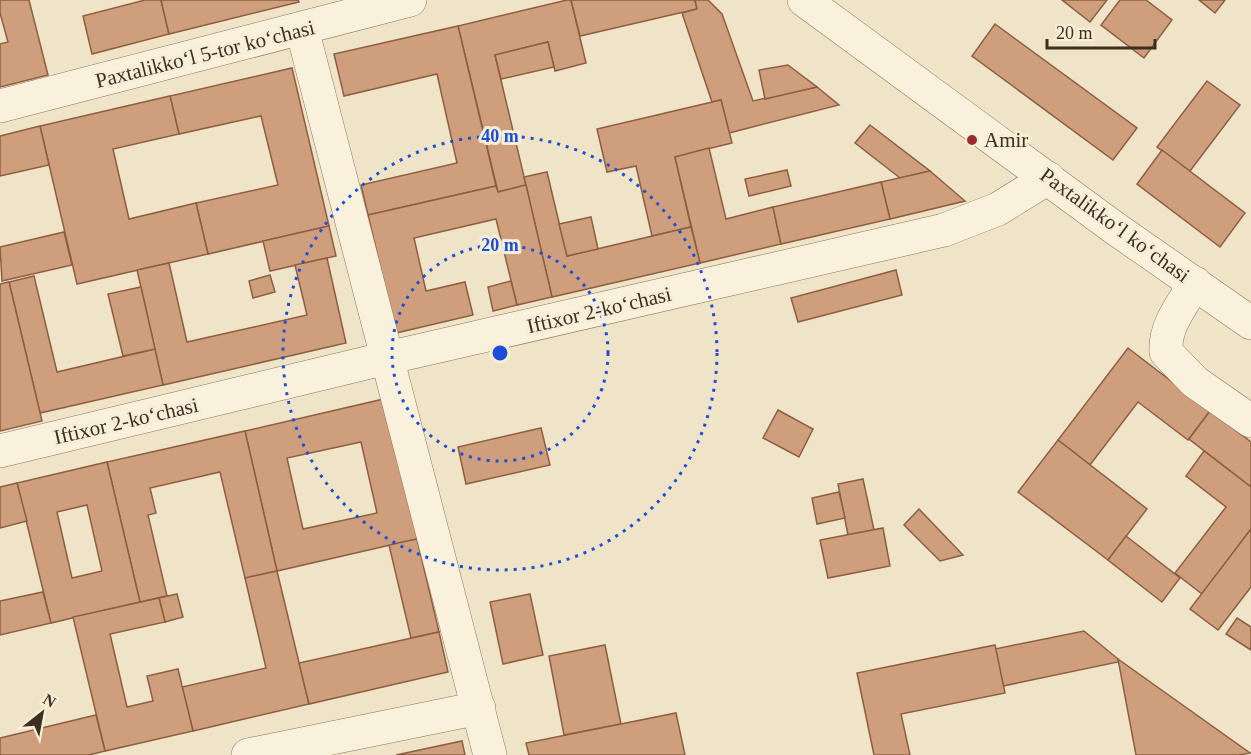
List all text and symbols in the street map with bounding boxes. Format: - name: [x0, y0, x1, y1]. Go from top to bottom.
- scale bar: [1047, 12, 1155, 50]
- street label: Paxtalikkoʻl 5-tor koʻchasi: [93, 15, 317, 93]
- text: 20 m: [1056, 23, 1093, 43]
- text: 40 m: [481, 126, 519, 146]
- place label: Amir: [984, 128, 1028, 152]
- marker: Amir: [965, 133, 979, 147]
- street label: Paxtalikkoʻl koʻchasi: [1036, 163, 1195, 287]
- text: 20 m: [481, 235, 519, 255]
- street label: Iftixor 2-koʻchasi: [524, 282, 674, 338]
- centre of rings: [490, 343, 510, 363]
- street label: Iftixor 2-koʻchasi: [51, 393, 201, 449]
- north arrow: [12, 683, 72, 743]
- text: N: [40, 690, 59, 711]

